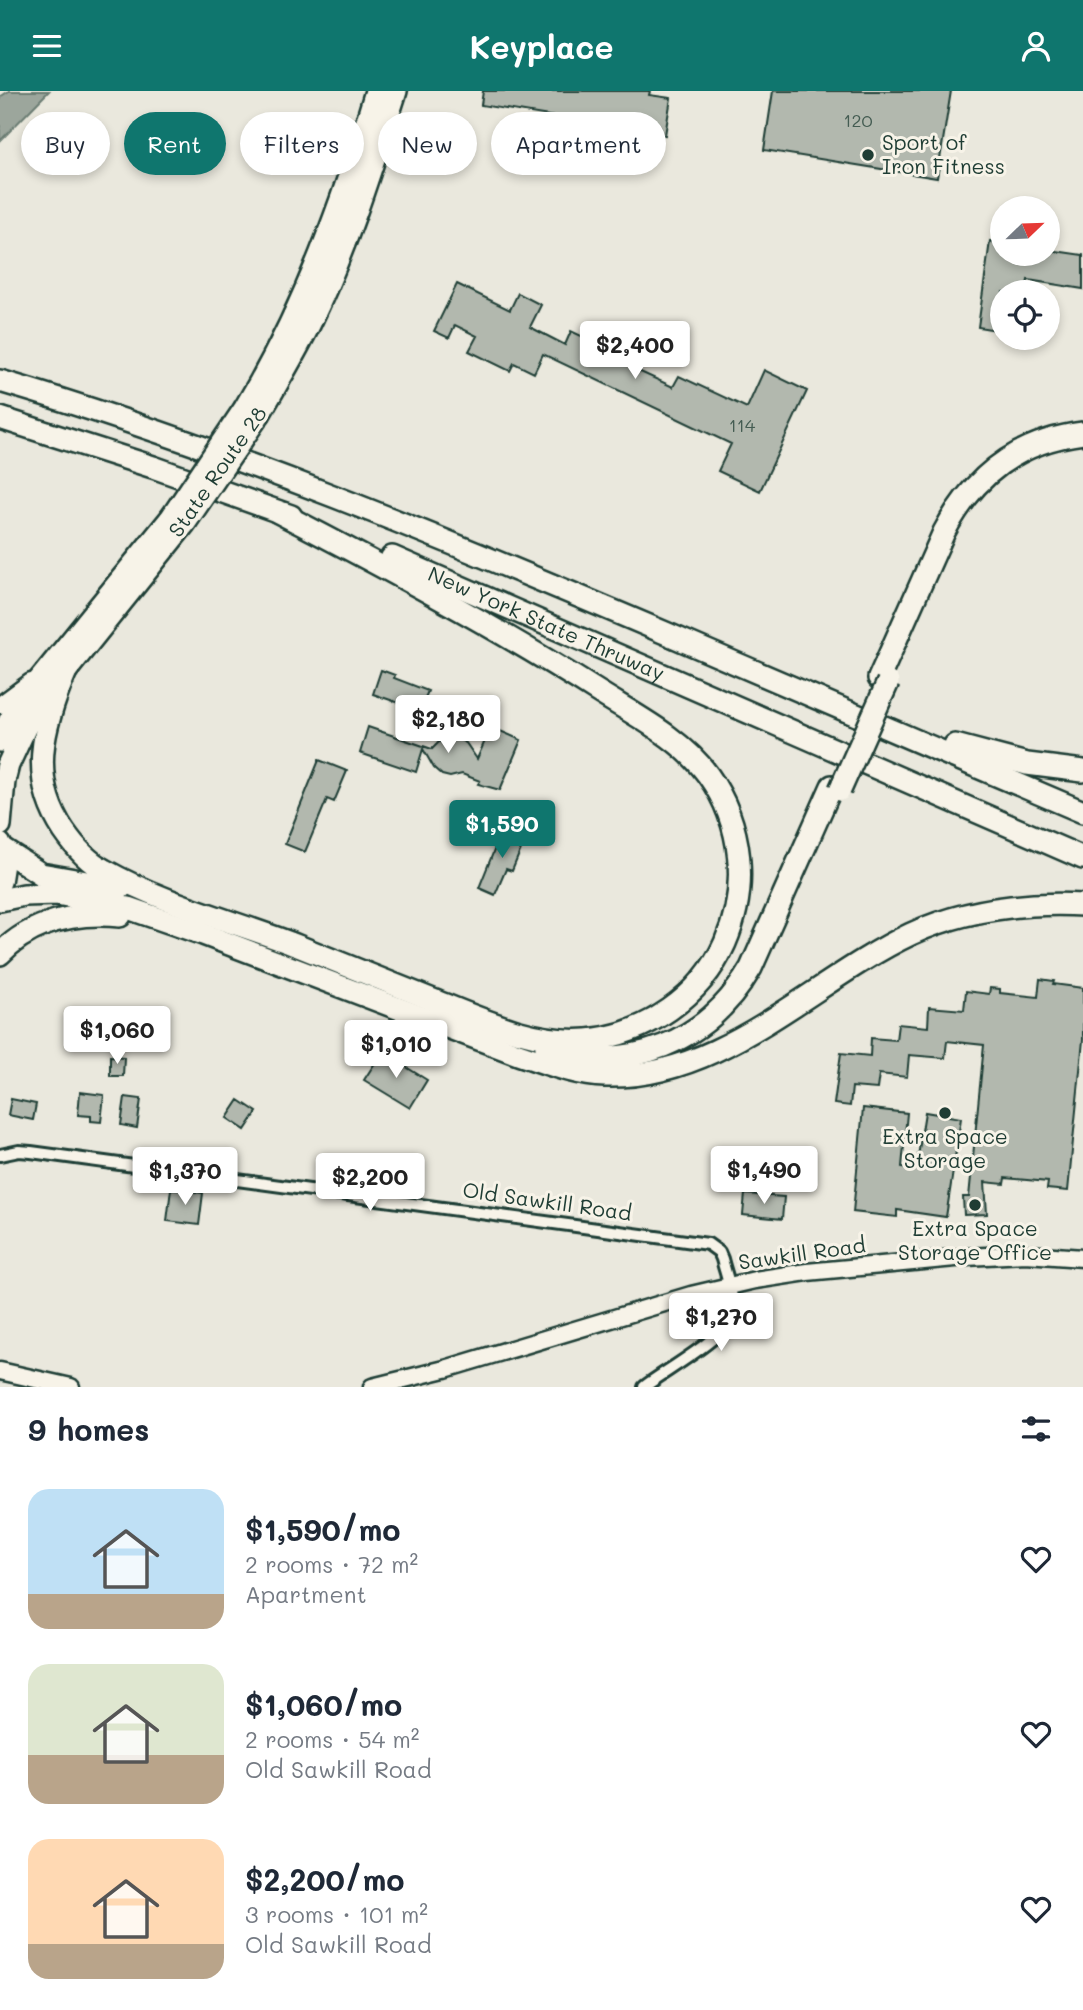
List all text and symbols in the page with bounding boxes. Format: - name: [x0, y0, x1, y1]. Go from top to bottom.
- text: Keyplace: [469, 25, 614, 67]
- icon: menu: [28, 27, 66, 65]
- icon: person: [1017, 27, 1055, 65]
- house number: 120: [843, 108, 873, 132]
- chip: Buy: [21, 112, 110, 175]
- chip: Rent: [124, 112, 226, 175]
- chip: Filters: [240, 112, 364, 175]
- chip: New: [378, 112, 477, 175]
- chip: Apartment: [491, 112, 666, 175]
- place label: Sport of Iron Fitness: [882, 128, 1005, 179]
- marker: Sport of Iron Fitness: [860, 147, 876, 163]
- north arrow: [990, 196, 1060, 266]
- map controls: [990, 196, 1060, 350]
- button: locate: [990, 280, 1060, 350]
- pin: $2,400: [578, 321, 692, 381]
- text: $2,400: [596, 329, 674, 359]
- street label: State Route 28: [162, 400, 272, 542]
- house number: 114: [729, 413, 756, 437]
- street label: New York State Thruway: [424, 559, 669, 686]
- pin: $2,180: [391, 695, 505, 755]
- text: $2,180: [411, 703, 485, 733]
- pin: $1,590: [445, 801, 559, 860]
- text: $1,590: [465, 808, 539, 838]
- pin: $1,060: [60, 1007, 174, 1066]
- text: $1,060: [80, 1014, 154, 1044]
- pin: $1,010: [339, 1021, 453, 1080]
- text: $1,010: [360, 1028, 432, 1058]
- marker: Extra Space Storage: [937, 1105, 953, 1121]
- place label: Extra Space Storage: [882, 1122, 1008, 1173]
- pin: $1,370: [128, 1147, 242, 1207]
- pin: $1,490: [707, 1147, 821, 1206]
- pin: $2,200: [313, 1153, 427, 1213]
- text: $1,490: [727, 1154, 801, 1184]
- text: $1,370: [149, 1155, 221, 1185]
- text: $2,200: [332, 1161, 408, 1191]
- street label: Old Sawkill Road: [461, 1175, 633, 1226]
- marker: Extra Space Storage Office: [967, 1197, 983, 1213]
- place label: Extra Space Storage Office: [898, 1214, 1052, 1265]
- street label: Sawkill Road: [736, 1230, 867, 1275]
- pin: $1,270: [664, 1293, 778, 1353]
- text: $1,270: [685, 1301, 757, 1331]
- text: 9 homes: [28, 1409, 149, 1449]
- icon: filters: [1017, 1410, 1055, 1448]
- text: $1,590/mo: [245, 1509, 400, 1549]
- icon: home: [84, 1517, 168, 1601]
- icon: heart: [1017, 1540, 1055, 1578]
- text: 2 rooms · 72 m²: [245, 1549, 418, 1579]
- text: Apartment: [245, 1579, 367, 1609]
- text: $1,060/mo: [245, 1684, 402, 1724]
- icon: home: [84, 1692, 168, 1776]
- icon: heart: [1017, 1715, 1055, 1753]
- text: 2 rooms · 54 m²: [245, 1724, 420, 1754]
- text: Old Sawkill Road: [245, 1754, 432, 1784]
- text: $2,200/mo: [245, 1859, 404, 1899]
- icon: home: [84, 1867, 168, 1951]
- icon: heart: [1017, 1890, 1055, 1928]
- text: 3 rooms · 101 m²: [245, 1899, 428, 1929]
- text: Old Sawkill Road: [245, 1929, 432, 1959]

